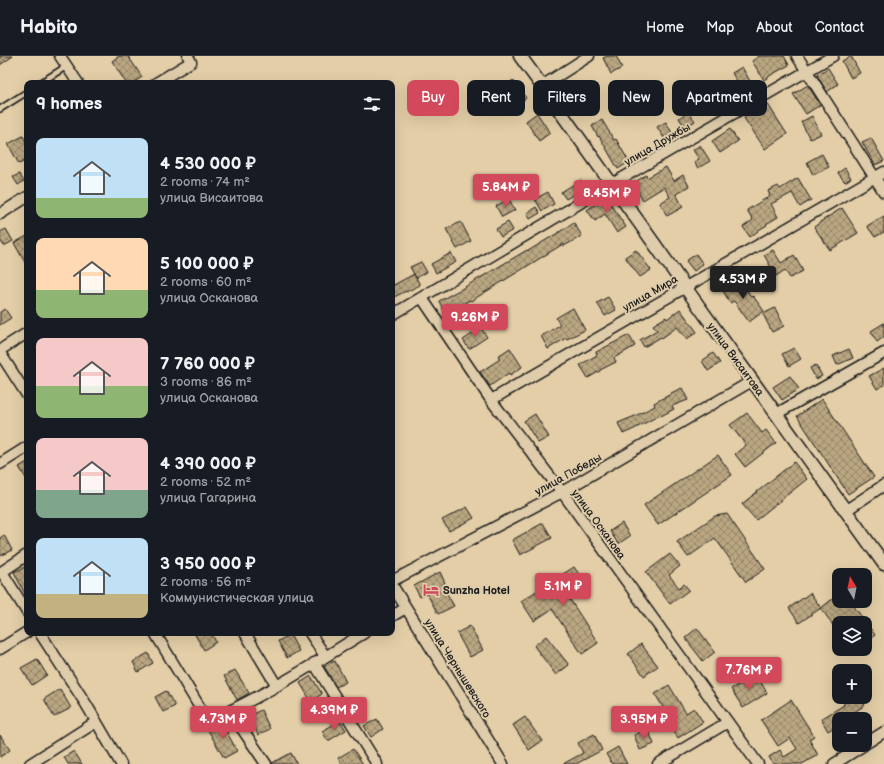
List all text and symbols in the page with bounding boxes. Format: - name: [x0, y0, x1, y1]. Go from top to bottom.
- text: Habito: [20, 16, 78, 39]
- text: Home: [646, 19, 684, 36]
- text: Map: [706, 19, 734, 36]
- text: About: [756, 19, 793, 36]
- text: Contact: [815, 19, 864, 36]
- chip: Buy: [407, 80, 459, 116]
- chip: Rent: [467, 80, 525, 116]
- chip: Filters: [533, 80, 600, 116]
- chip: New: [608, 80, 664, 116]
- chip: Apartment: [672, 80, 767, 116]
- icon: filters: [361, 93, 383, 115]
- text: 9 homes: [36, 94, 102, 114]
- street label: улица Дружбы: [622, 120, 693, 169]
- icon: home: [68, 154, 116, 202]
- text: 4 530 000 ₽: [160, 154, 256, 174]
- text: 2 rooms · 74 m²: [160, 174, 250, 190]
- pin: 5.84M ₽: [469, 174, 543, 208]
- text: 5.84M ₽: [482, 179, 530, 195]
- pin: 8.45M ₽: [570, 180, 644, 214]
- text: 8.45M ₽: [583, 185, 631, 201]
- text: улица Висаитова: [160, 190, 263, 206]
- icon: home: [68, 254, 116, 302]
- text: 5 100 000 ₽: [160, 254, 254, 274]
- pin: 4.53M ₽: [706, 266, 780, 300]
- text: 4.53M ₽: [719, 271, 767, 287]
- street label: улица Мира: [620, 272, 681, 314]
- text: 2 rooms · 60 m²: [160, 274, 252, 290]
- text: улица Осканова: [160, 290, 258, 306]
- pin: 9.26M ₽: [438, 304, 512, 338]
- text: 9.26M ₽: [451, 309, 499, 325]
- street label: улица Висаитова: [705, 320, 767, 399]
- icon: home: [68, 354, 116, 402]
- text: 7 760 000 ₽: [160, 354, 255, 374]
- text: 3 rooms · 86 m²: [160, 374, 252, 390]
- text: улица Осканова: [160, 390, 258, 406]
- street label: улица Победы: [533, 451, 604, 498]
- icon: home: [68, 454, 116, 502]
- text: 4 390 000 ₽: [160, 454, 256, 474]
- text: 2 rooms · 52 m²: [160, 474, 251, 490]
- street label: улица Осканова: [569, 487, 629, 562]
- text: улица Гагарина: [160, 490, 256, 506]
- icon: home: [68, 554, 116, 602]
- text: 3 950 000 ₽: [160, 554, 256, 574]
- north arrow: [832, 568, 872, 608]
- map controls: [832, 568, 872, 752]
- pin: 5.1M ₽: [530, 573, 596, 607]
- text: 2 rooms · 56 m²: [160, 574, 251, 590]
- text: 5.1M ₽: [544, 578, 582, 594]
- hotel icon: Sunzha Hotel: [422, 581, 440, 599]
- place label: Sunzha Hotel: [443, 584, 510, 597]
- text: Коммунистическая улица: [160, 590, 314, 606]
- street label: улица Чернышевского: [422, 616, 493, 720]
- button: layers: [832, 616, 872, 656]
- pin: 7.76M ₽: [712, 657, 786, 691]
- text: 7.76M ₽: [725, 662, 773, 678]
- button: +: [832, 664, 872, 704]
- pin: 4.39M ₽: [297, 697, 371, 731]
- text: 4.39M ₽: [310, 702, 358, 718]
- pin: 4.73M ₽: [186, 706, 260, 740]
- pin: 3.95M ₽: [607, 706, 681, 740]
- text: 4.73M ₽: [199, 711, 247, 727]
- text: 3.95M ₽: [620, 711, 668, 727]
- button: −: [832, 712, 872, 752]

